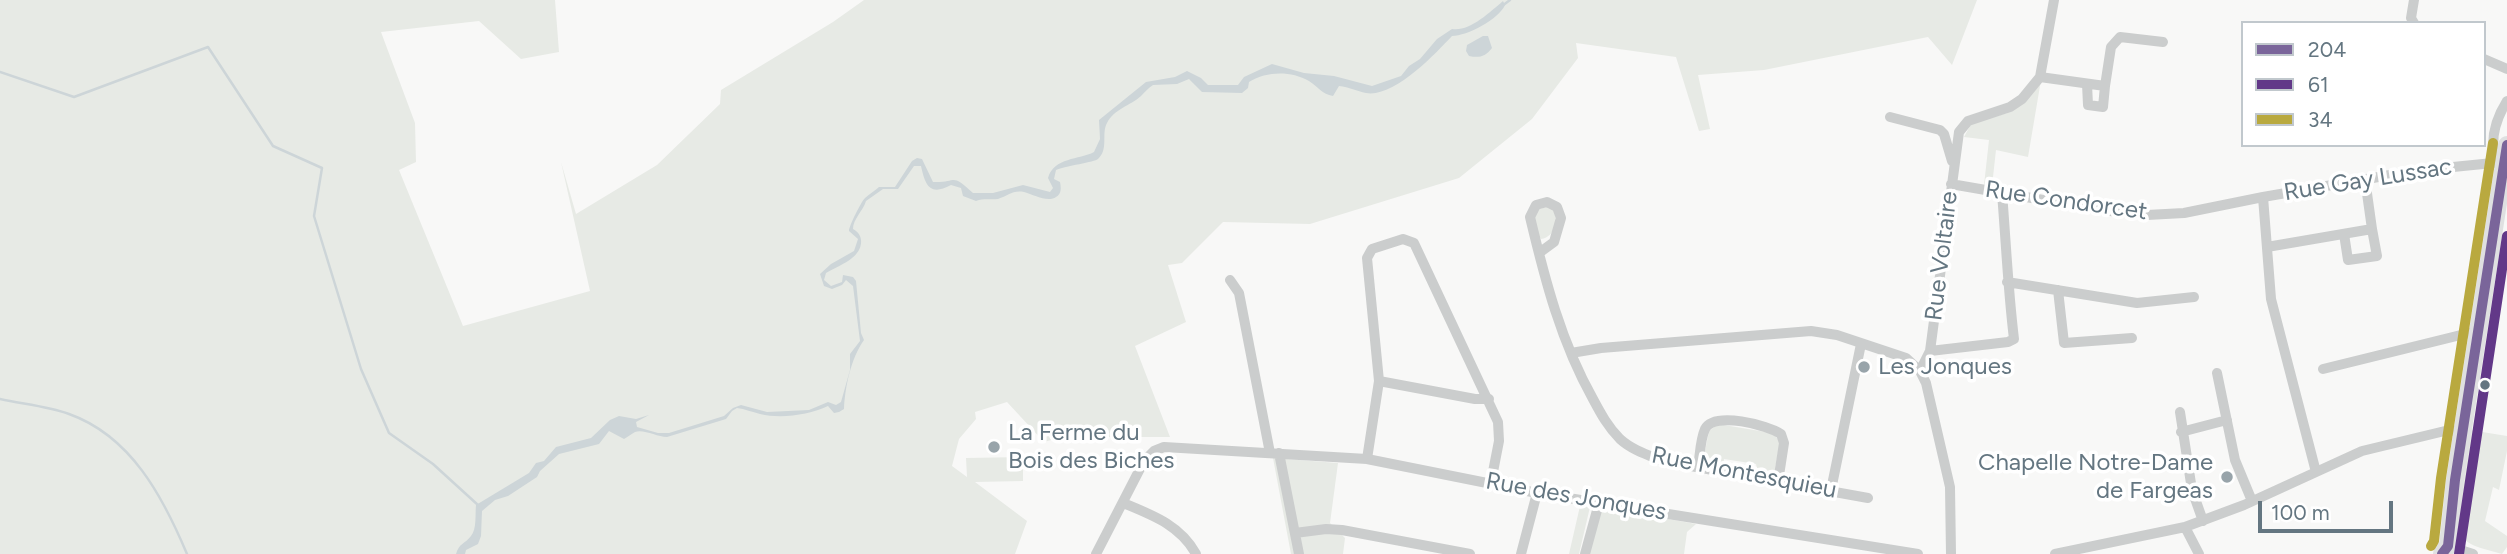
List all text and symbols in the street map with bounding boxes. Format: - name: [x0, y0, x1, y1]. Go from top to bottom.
- legend: [2241, 21, 2486, 147]
- text: 204: [2308, 37, 2346, 62]
- text: 61: [2308, 72, 2329, 97]
- text: 34: [2308, 107, 2332, 132]
- street label: Rue Gay Lussac: [2282, 152, 2454, 208]
- street label: Rue Condorcet: [1983, 175, 2149, 227]
- street label: Rue Voltaire: [1920, 190, 1964, 322]
- place label: Les Jonques: [1878, 353, 2012, 381]
- marker: Les Jonques: [1856, 359, 1872, 375]
- unlabelled marker: [2478, 378, 2492, 392]
- place label: La Ferme du Bois des Biches: [1008, 419, 1174, 475]
- marker: La Ferme du Bois des Biches: [986, 439, 1002, 455]
- street label: Rue Montesquieu: [1649, 441, 1839, 505]
- place label: Chapelle Notre-Dame de Fargeas: [1978, 449, 2213, 505]
- street label: Rue des Jonques: [1483, 467, 1669, 527]
- marker: Chapelle Notre-Dame de Fargeas: [2219, 469, 2235, 485]
- scale bar: [2262, 488, 2397, 532]
- text: 100 m: [2271, 500, 2330, 525]

